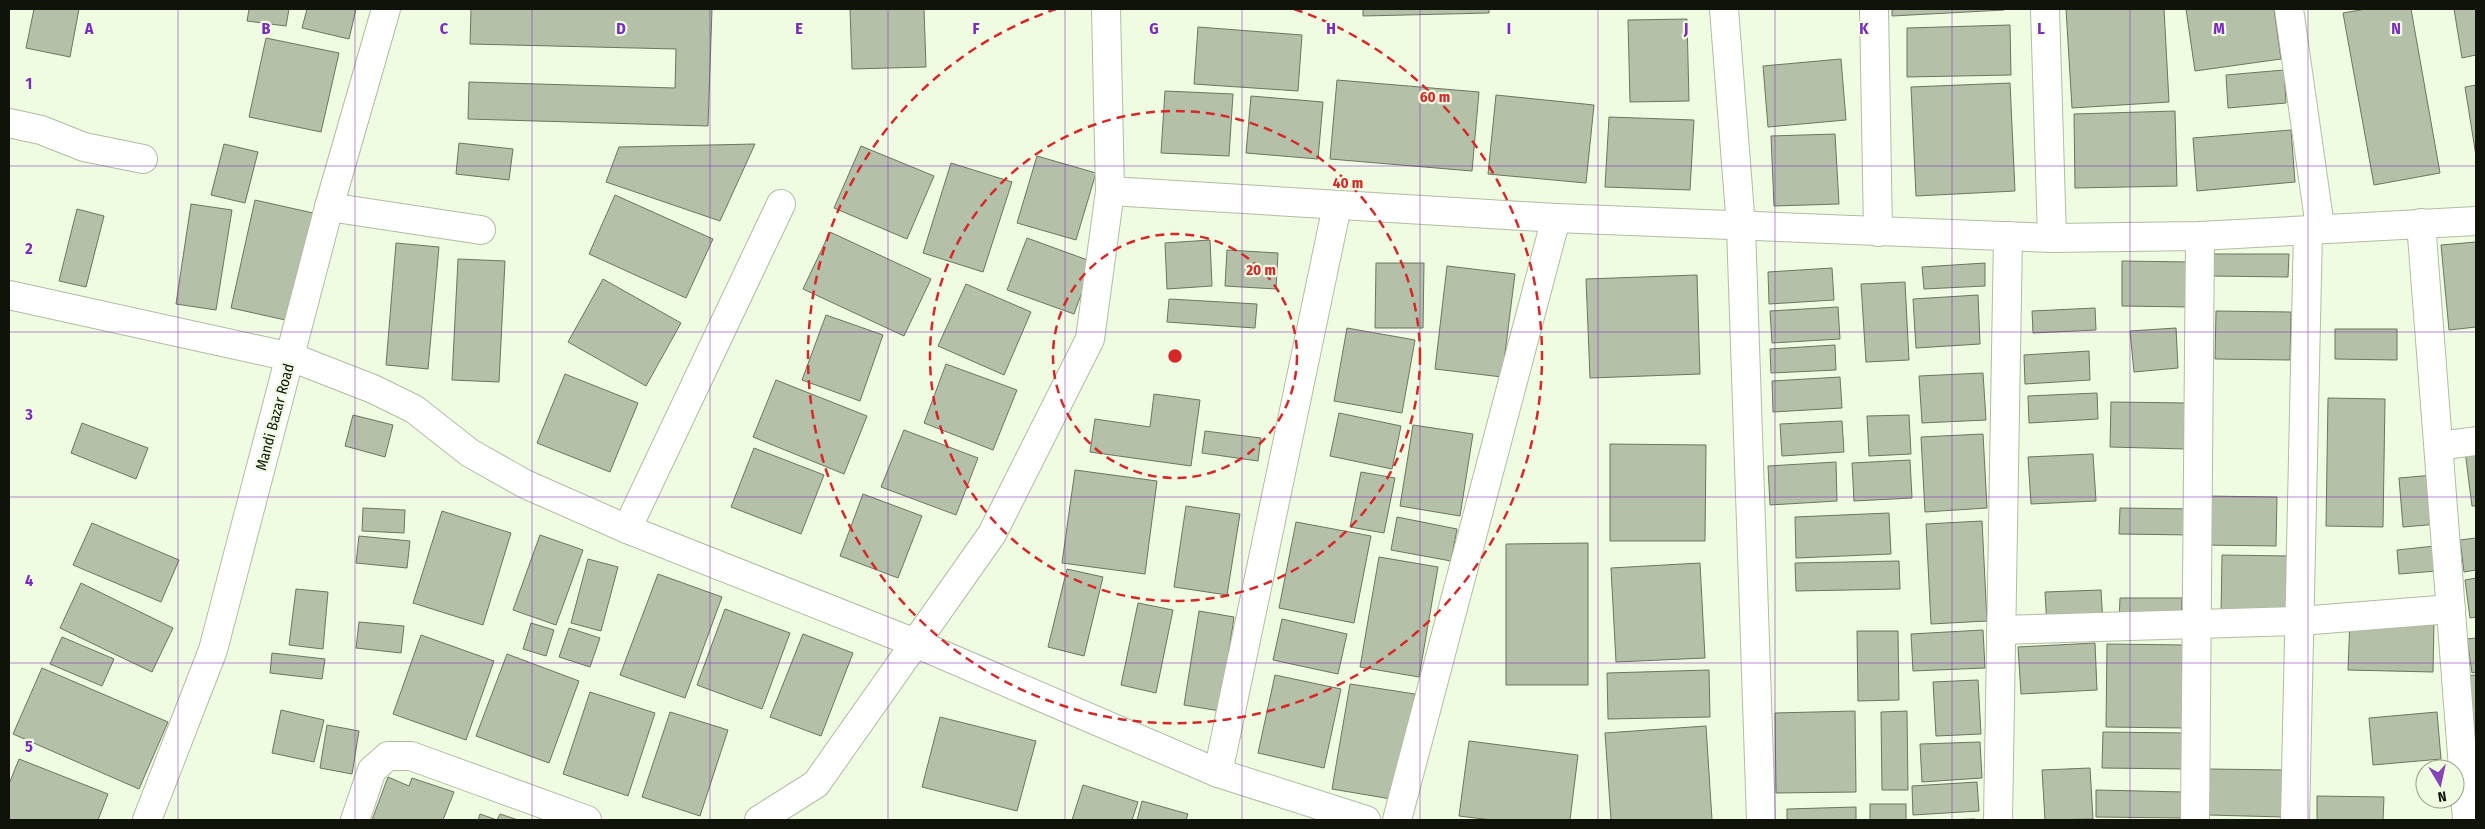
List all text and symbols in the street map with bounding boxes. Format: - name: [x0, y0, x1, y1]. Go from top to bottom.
- text: A: [84, 19, 94, 38]
- text: B: [262, 19, 271, 38]
- text: C: [440, 19, 449, 38]
- text: D: [616, 19, 626, 38]
- text: E: [795, 19, 803, 38]
- text: F: [972, 19, 980, 38]
- text: G: [1149, 19, 1159, 38]
- text: H: [1326, 19, 1336, 38]
- text: I: [1507, 19, 1511, 38]
- text: J: [1683, 19, 1688, 38]
- text: K: [1859, 19, 1869, 38]
- text: L: [2037, 19, 2045, 38]
- text: M: [2213, 19, 2225, 38]
- text: N: [2391, 19, 2401, 38]
- text: 1: [26, 74, 32, 93]
- text: 60 m: [1420, 88, 1450, 106]
- text: 40 m: [1333, 174, 1363, 192]
- text: 2: [24, 239, 33, 258]
- text: 20 m: [1245, 261, 1276, 279]
- centre of rings: [1166, 347, 1184, 365]
- street label: Mandi Bazar Road: [252, 362, 298, 472]
- text: 3: [24, 405, 33, 424]
- text: 4: [25, 571, 33, 590]
- text: 5: [25, 737, 33, 756]
- north arrow: [2415, 759, 2465, 809]
- text: N: [2436, 787, 2447, 805]

